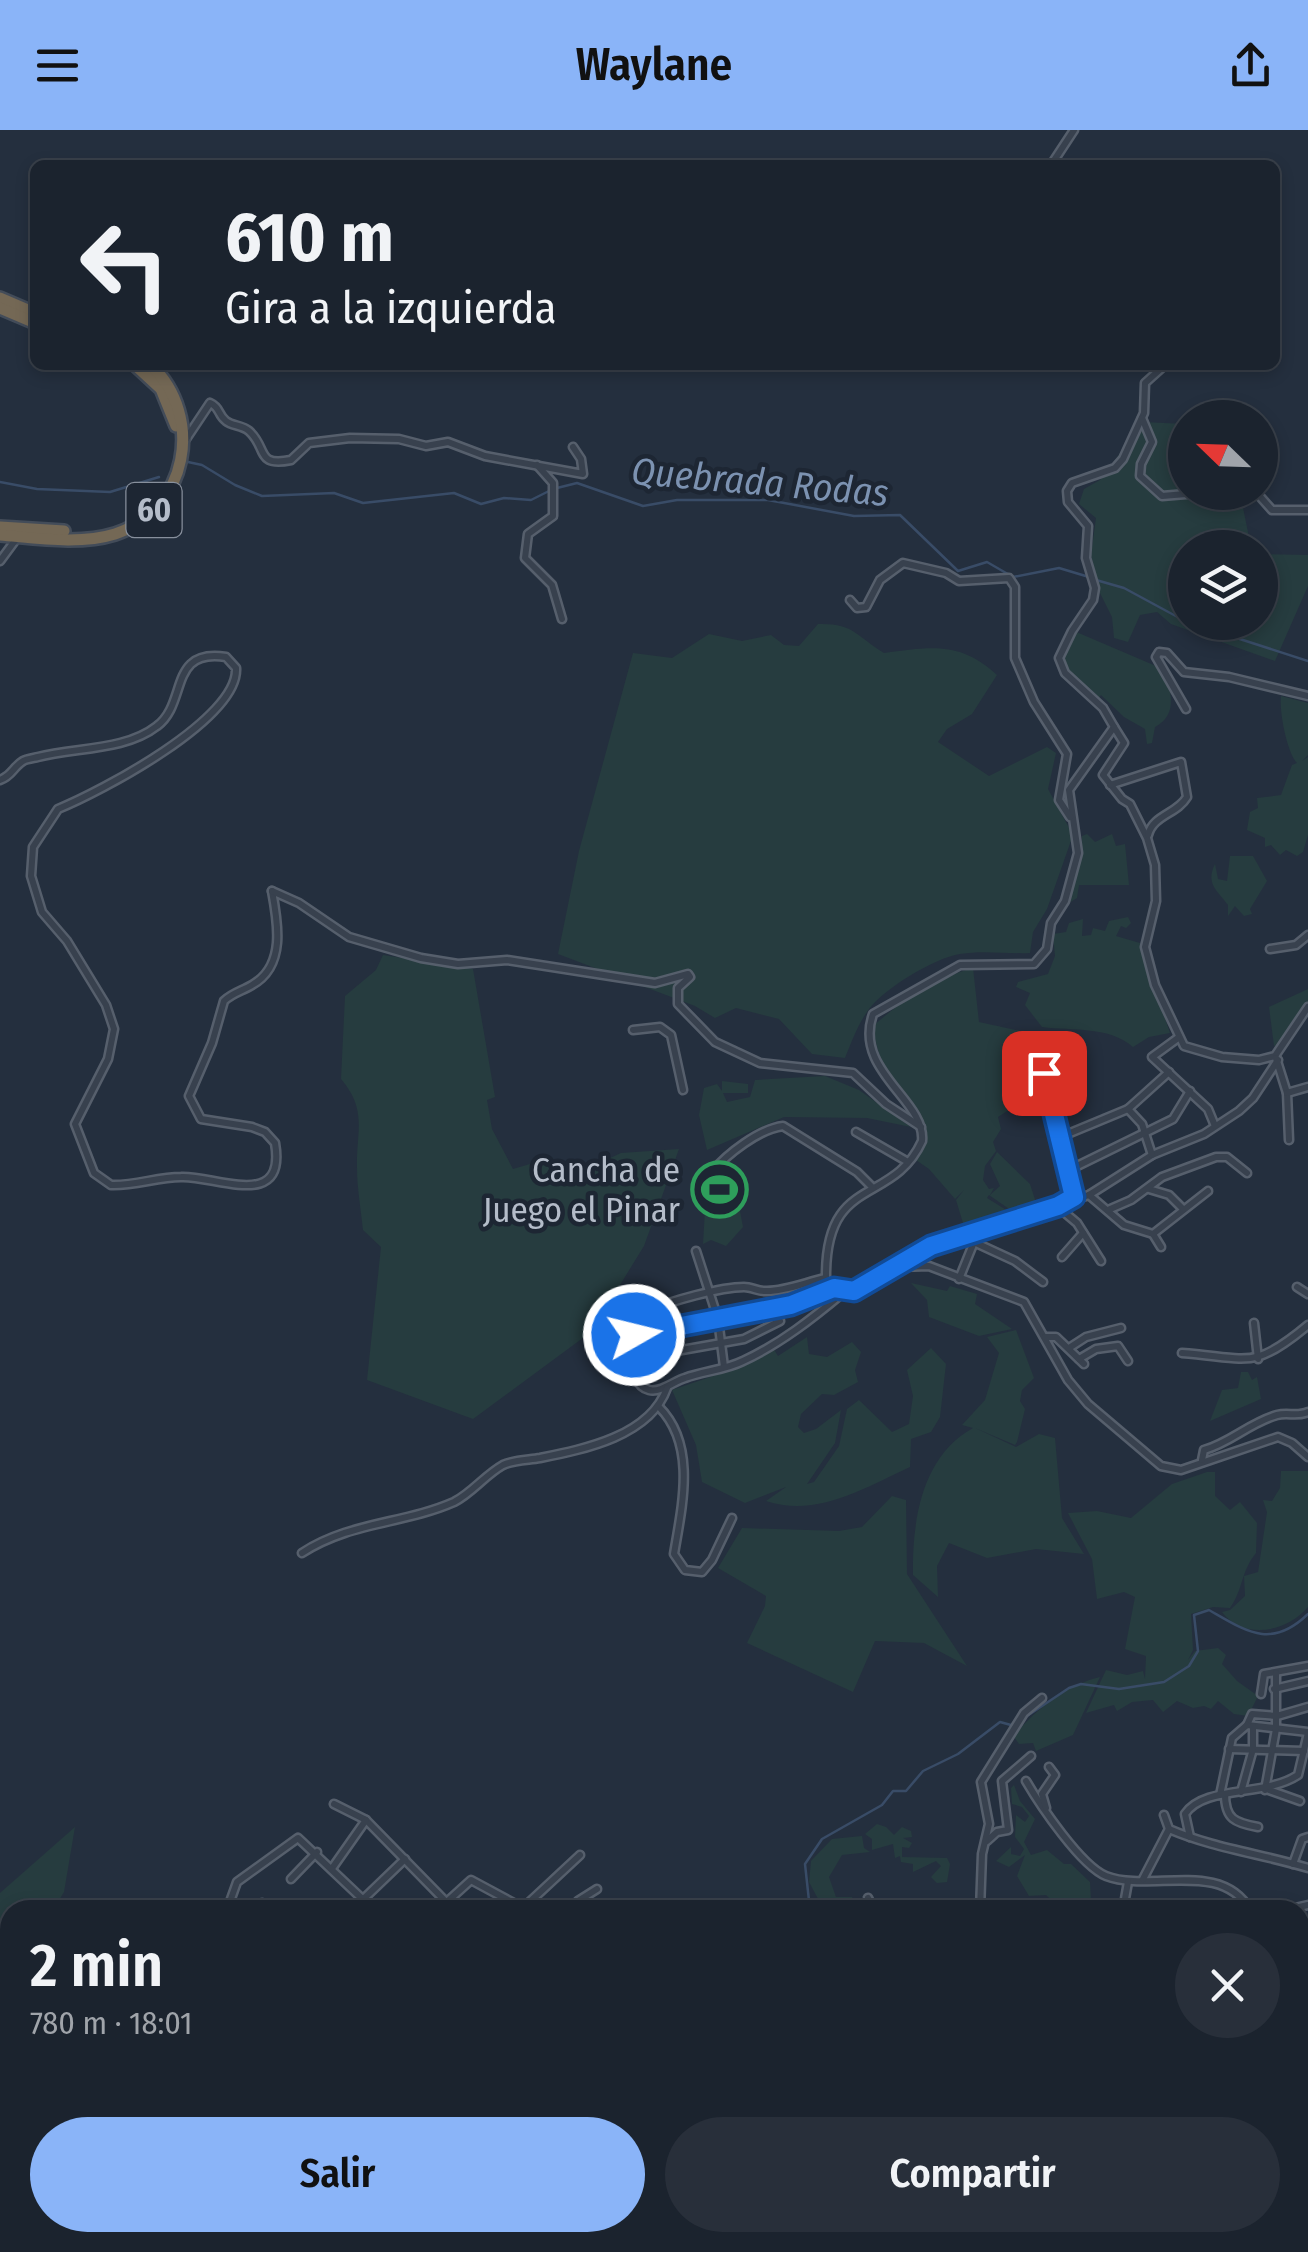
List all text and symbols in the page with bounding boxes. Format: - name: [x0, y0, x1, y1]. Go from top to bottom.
- icon: menu: [30, 38, 85, 93]
- text: Waylane: [576, 38, 732, 92]
- icon: share: [1223, 38, 1278, 93]
- text: 610 m: [225, 196, 394, 280]
- icon: left: [60, 200, 190, 330]
- text: Gira a la izquierda: [225, 281, 557, 335]
- north arrow: [1168, 400, 1278, 510]
- map controls: [1168, 400, 1278, 640]
- water label: Quebrada Rodas: [630, 448, 890, 516]
- road number: 60: [126, 483, 182, 537]
- button: layers: [1168, 530, 1278, 640]
- pin: [1002, 1031, 1087, 1116]
- icon: arrive: [1017, 1046, 1072, 1101]
- place label: Cancha de Juego el Pinar: [483, 1149, 680, 1231]
- sports icon: Cancha de Juego el Pinar: [689, 1160, 749, 1220]
- position arrow: [582, 1283, 686, 1387]
- text: 2 min: [30, 1930, 163, 2002]
- button: close: [1175, 1933, 1280, 2038]
- text: 780 m · 18:01: [30, 2004, 193, 2042]
- button: Salir: [30, 2117, 645, 2232]
- button: Compartir: [665, 2117, 1280, 2232]

